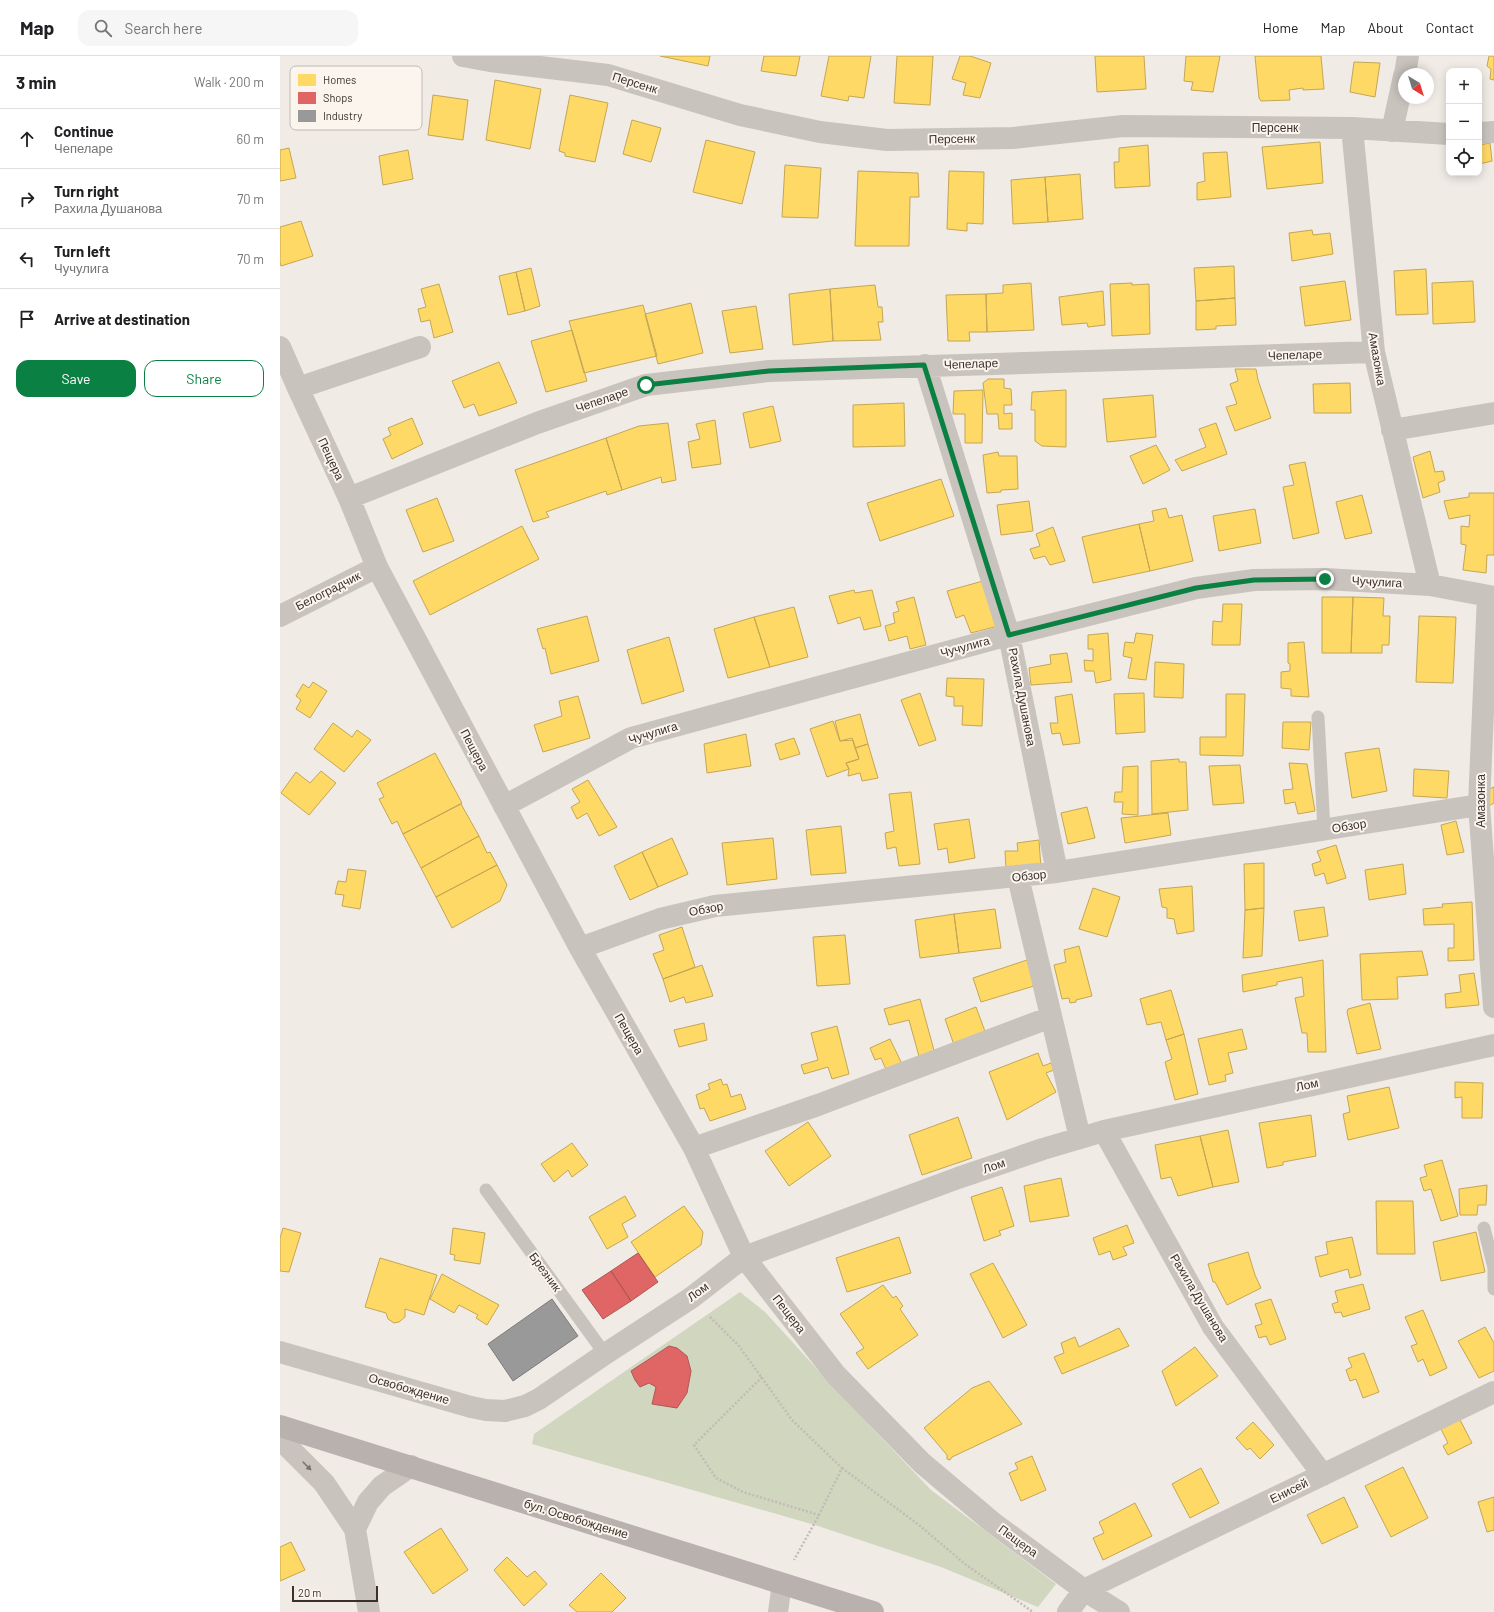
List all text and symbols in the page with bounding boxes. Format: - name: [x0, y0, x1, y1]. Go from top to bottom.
- search box: [78, 10, 358, 46]
- text: Map: [20, 16, 54, 39]
- icon: search: [92, 17, 114, 39]
- text: Search here: [124, 19, 202, 37]
- text: Home: [1263, 19, 1299, 36]
- text: Map: [1321, 19, 1345, 36]
- text: About: [1367, 19, 1404, 36]
- text: Contact: [1426, 19, 1474, 36]
- legend: [290, 66, 422, 130]
- north arrow: [1398, 68, 1434, 104]
- map controls: [1446, 68, 1482, 176]
- button: +: [1446, 68, 1482, 104]
- street label: Персенк: [611, 69, 660, 97]
- text: 3 min: [16, 72, 56, 92]
- text: Homes: [323, 73, 356, 86]
- text: Walk · 200 m: [194, 74, 264, 90]
- text: Shops: [323, 91, 353, 104]
- button: −: [1446, 104, 1482, 140]
- text: Industry: [323, 109, 362, 122]
- street label: Персенк: [1252, 120, 1299, 135]
- text: Continue: [54, 122, 114, 140]
- icon: ahead: [16, 128, 38, 150]
- text: 60 m: [237, 131, 264, 147]
- street label: Персенк: [929, 131, 976, 146]
- text: Чепеларе: [54, 140, 113, 156]
- button: locate: [1446, 140, 1482, 176]
- text: Turn right: [54, 182, 119, 200]
- icon: right: [16, 188, 38, 210]
- text: 70 m: [237, 191, 264, 207]
- text: Рахила Душанова: [54, 200, 162, 216]
- text: Turn left: [54, 242, 110, 260]
- icon: left: [16, 248, 38, 270]
- text: 70 m: [237, 251, 264, 267]
- text: Чучулига: [54, 260, 109, 276]
- icon: arrive: [16, 308, 38, 330]
- text: Arrive at destination: [54, 310, 190, 328]
- street label: Амазонка: [1366, 331, 1390, 387]
- street label: Чепеларе: [1268, 346, 1323, 363]
- street label: Чепеларе: [944, 355, 999, 372]
- button: Save: [16, 360, 136, 397]
- button: Share: [144, 360, 264, 397]
- route start: [637, 376, 655, 394]
- street label: Чепеларе: [574, 383, 630, 415]
- street label: Пещера: [315, 435, 348, 483]
- street label: Белоградчик: [293, 567, 363, 613]
- route end: [1316, 570, 1334, 588]
- street label: Чучулига: [1351, 573, 1403, 590]
- street label: Чучулига: [939, 633, 992, 660]
- street label: Рахила Душанова: [1006, 646, 1039, 748]
- street label: Чучулига: [627, 718, 679, 747]
- street label: Пещера: [457, 726, 492, 773]
- street label: Амазонка: [1473, 774, 1487, 828]
- street label: Обзор: [1331, 815, 1368, 836]
- street label: Обзор: [1011, 866, 1047, 885]
- street label: Обзор: [687, 898, 725, 919]
- street label: Пещера: [612, 1010, 647, 1057]
- street label: Лом: [1294, 1075, 1319, 1093]
- street label: Лом: [981, 1155, 1007, 1175]
- street label: Брезник: [526, 1249, 565, 1295]
- street label: Рахила Душанова: [1167, 1251, 1232, 1345]
- street label: Лом: [684, 1279, 711, 1304]
- street label: Пещера: [770, 1291, 809, 1336]
- street label: Освобождение: [367, 1370, 452, 1407]
- one-way arrow: [303, 1461, 312, 1471]
- street label: Енисей: [1267, 1475, 1310, 1505]
- street label: бул. Освобождение: [522, 1495, 631, 1542]
- street label: Пещера: [996, 1521, 1041, 1560]
- scale bar: [292, 1584, 378, 1603]
- text: 20 m: [298, 1586, 321, 1599]

